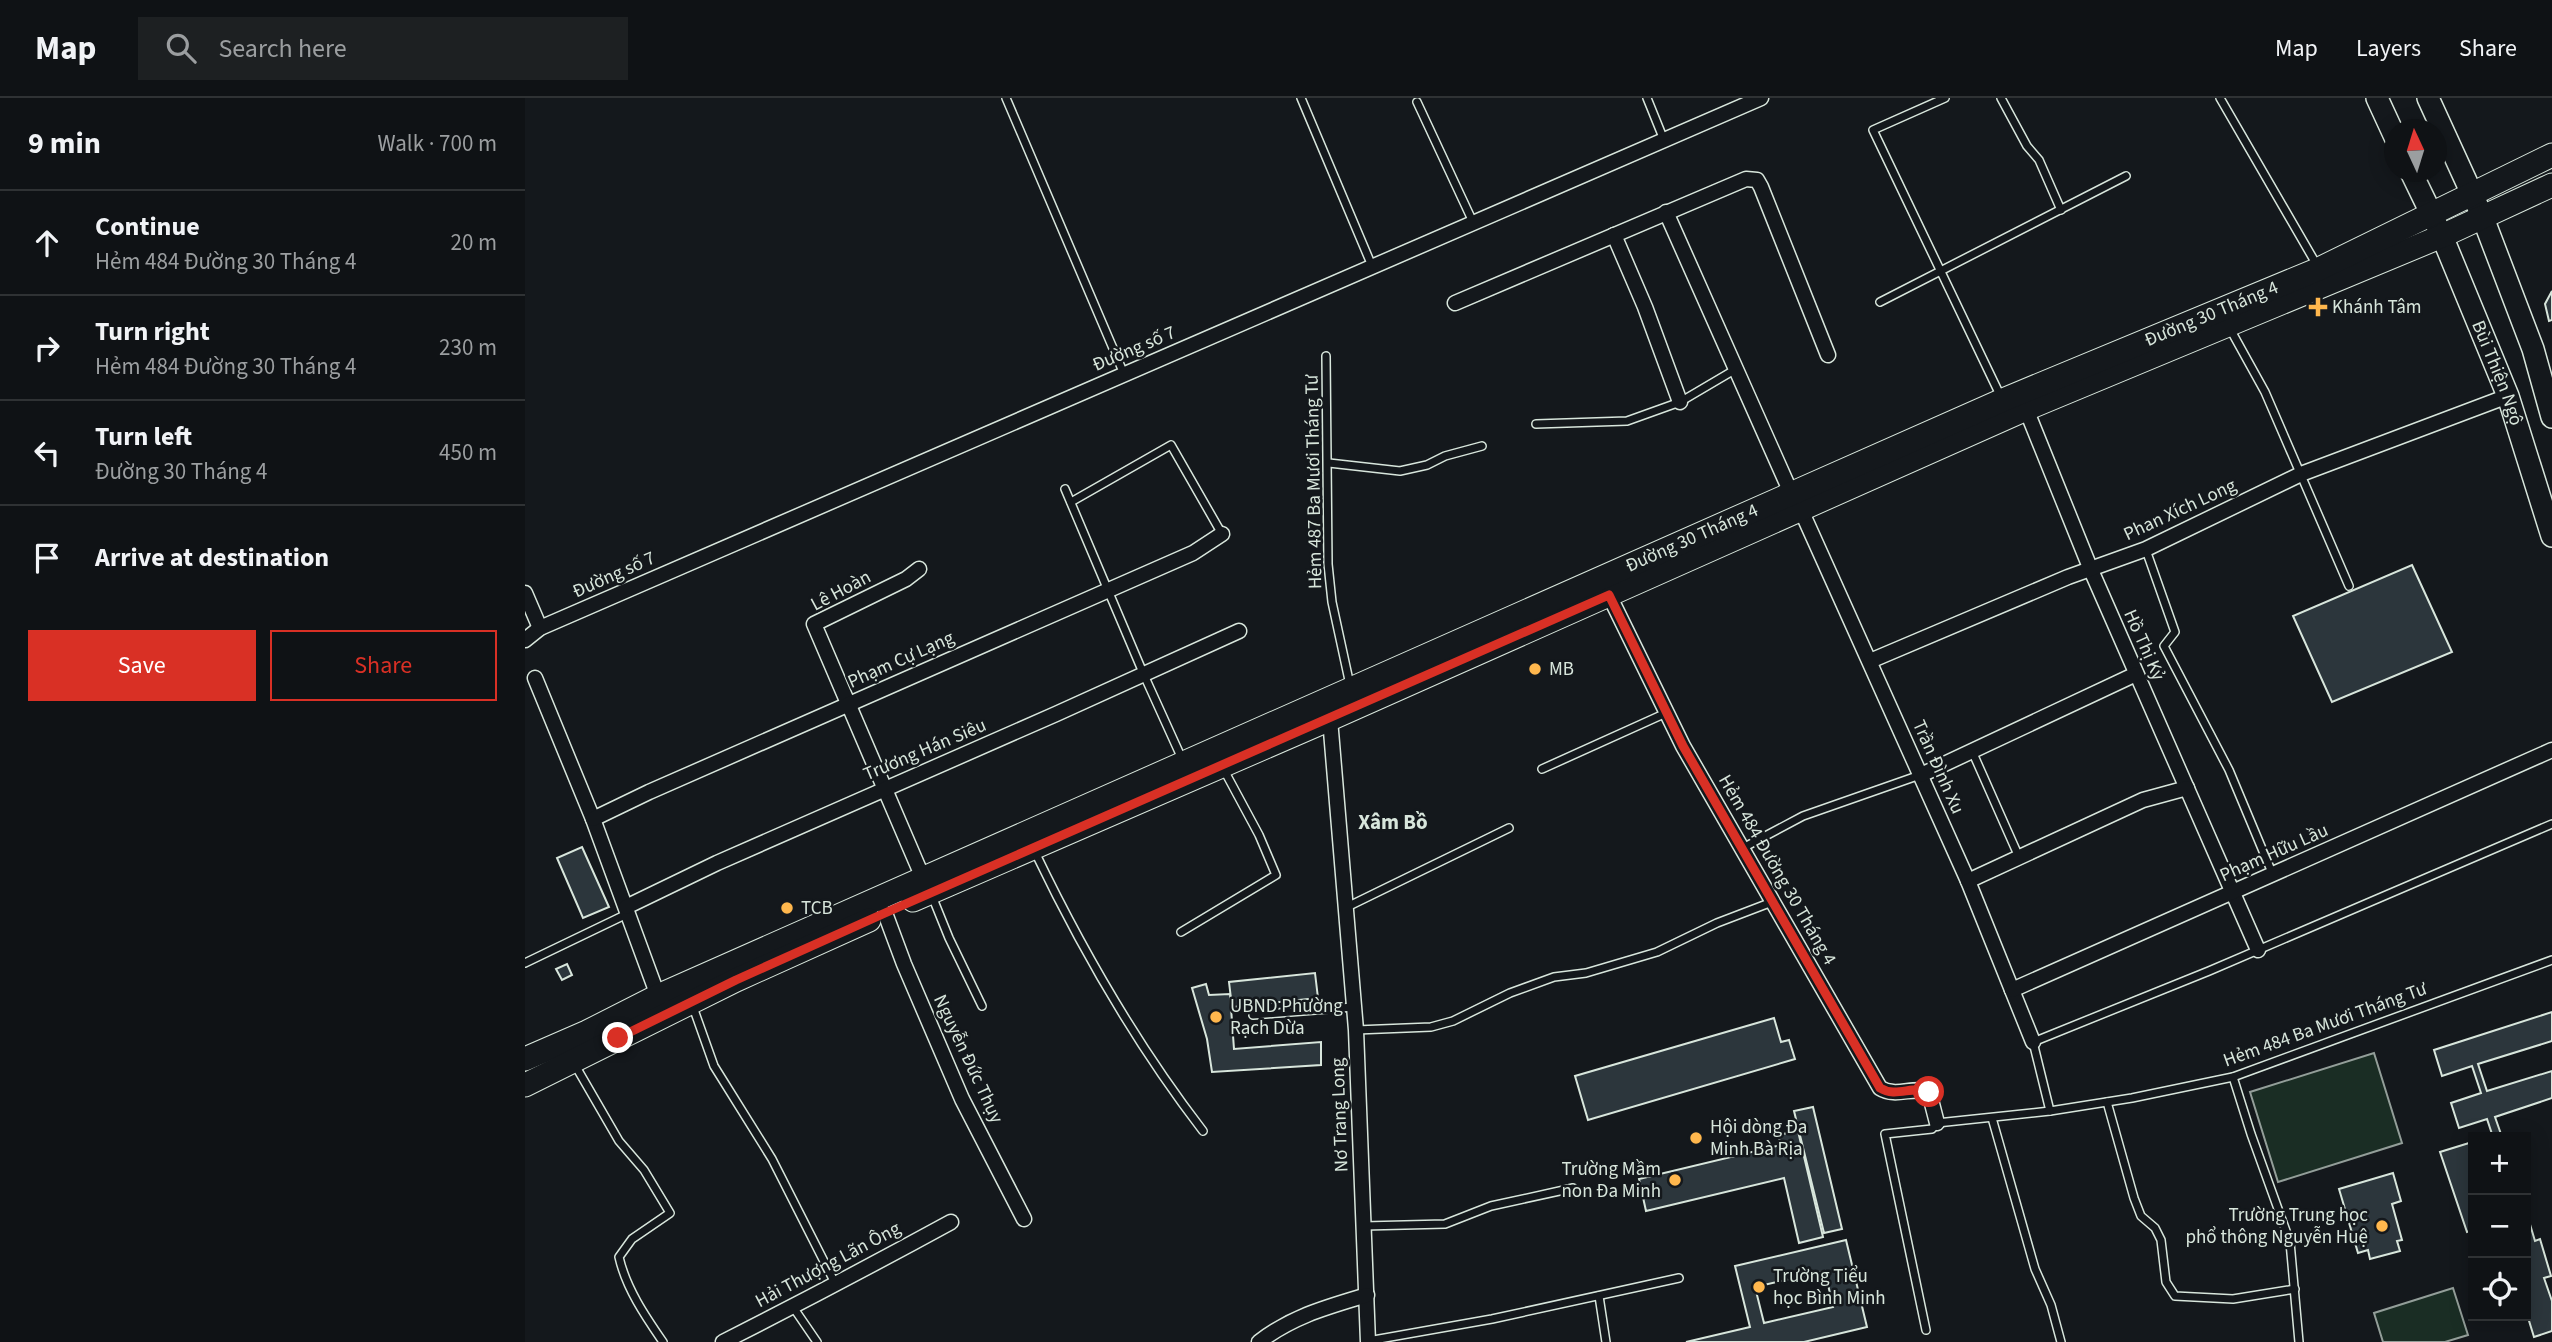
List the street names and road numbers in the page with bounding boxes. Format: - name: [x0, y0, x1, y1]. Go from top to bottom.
- street label: Đường 30 Tháng 4: [2140, 274, 2282, 353]
- street label: Bùi Thiện Ngộ: [2465, 316, 2530, 429]
- street label: Đường số 7: [1088, 319, 1180, 379]
- street label: Hẻm 487 Ba Mươi Tháng Tư: [1299, 374, 1329, 589]
- street label: Phan Xích Long: [2119, 472, 2241, 548]
- street label: Đường 30 Tháng 4: [1621, 497, 1762, 579]
- street label: Đường số 7: [568, 545, 660, 605]
- street label: Lê Hoàn: [806, 564, 876, 618]
- street label: Hồ Thị Kỷ: [2116, 605, 2172, 685]
- street label: Phạm Cự Lạng: [844, 624, 959, 695]
- street label: Trương Hán Siêu: [859, 712, 991, 788]
- street label: Trần Đình Xu: [1905, 716, 1971, 818]
- street label: Hẻm 484 Đường 30 Tháng 4: [1711, 770, 1843, 970]
- street label: Phạm Hữu Lầu: [2215, 817, 2333, 889]
- street label: Hẻm 484 Ba Mươi Tháng Tư: [2220, 975, 2431, 1074]
- street label: Nguyễn Đức Thụy: [926, 990, 1010, 1128]
- street label: Nơ Trang Long: [1324, 1057, 1355, 1173]
- street label: Hải Thượng Lãn Ông: [751, 1215, 906, 1315]

